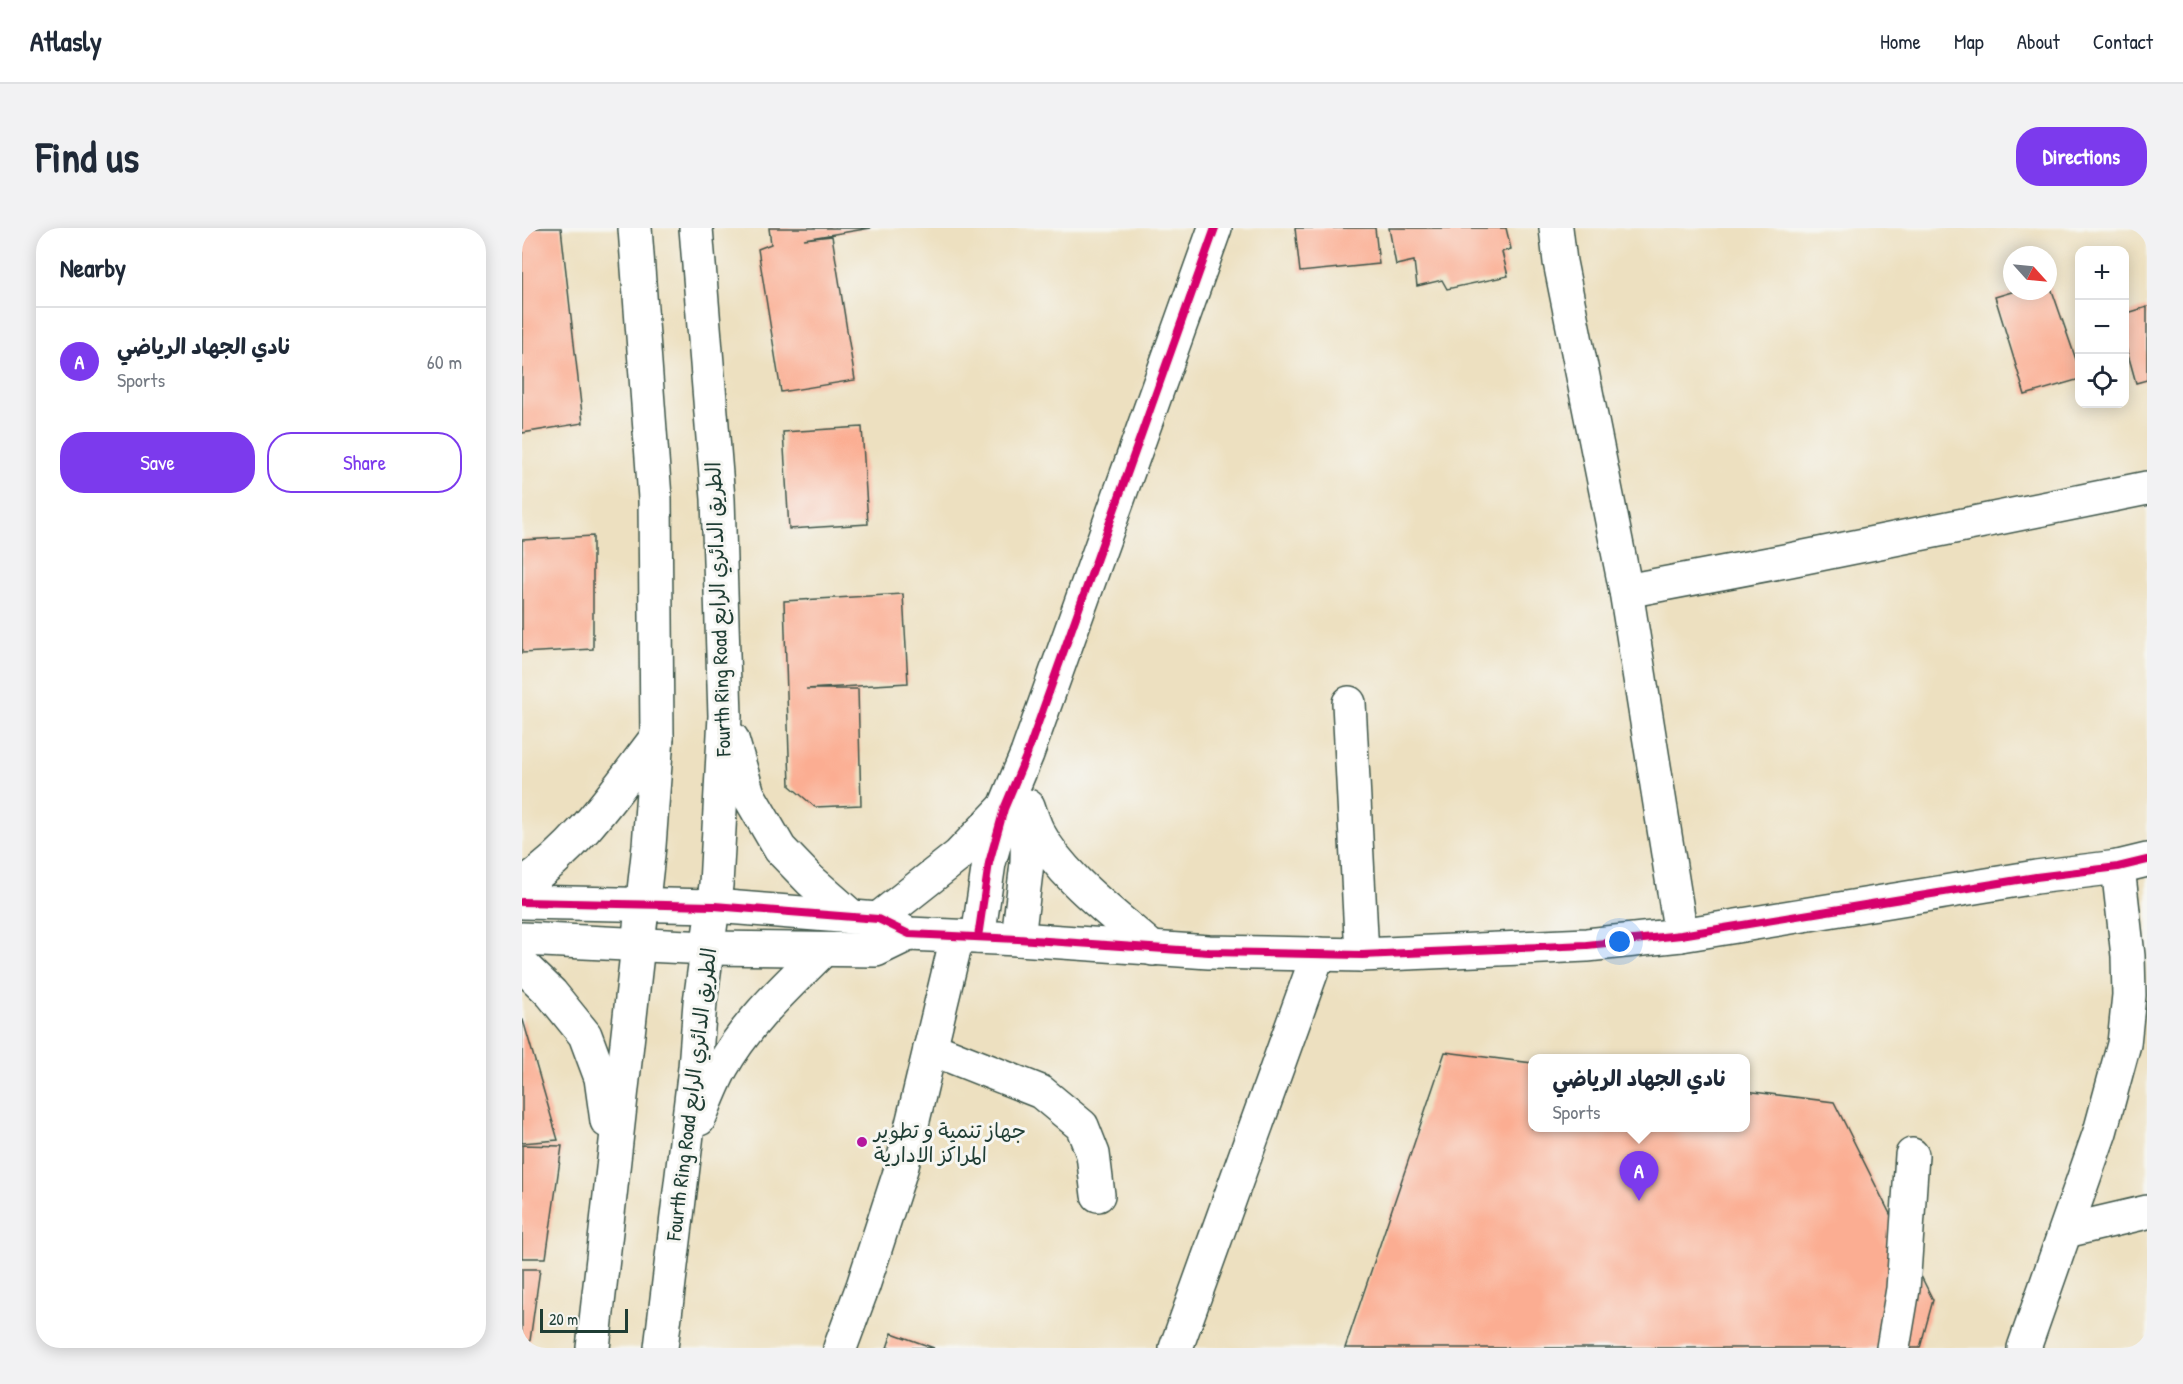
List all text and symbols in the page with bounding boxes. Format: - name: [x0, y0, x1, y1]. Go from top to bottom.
- text: Atlasly: [30, 22, 102, 60]
- text: Home: [1880, 27, 1921, 56]
- text: Map: [1954, 27, 1984, 56]
- text: About: [2017, 27, 2060, 56]
- text: Contact: [2093, 27, 2153, 56]
- button: Directions: [2016, 127, 2147, 186]
- text: Find us: [36, 128, 139, 185]
- north arrow: [2003, 246, 2057, 300]
- map controls: [2075, 246, 2129, 408]
- button: +: [2075, 246, 2129, 300]
- text: Nearby: [60, 250, 126, 285]
- button: −: [2075, 300, 2129, 354]
- text: نادي الجهاد الرياضي: [117, 331, 290, 361]
- text: A: [75, 348, 84, 375]
- text: 60 m: [427, 348, 462, 375]
- button: locate: [2075, 354, 2129, 408]
- text: Sports: [117, 366, 165, 393]
- button: Save: [60, 432, 255, 493]
- button: Share: [267, 432, 462, 493]
- street label: Fourth Ring Road الطريق الدائري الرابع: [698, 461, 739, 758]
- your location: [1605, 927, 1634, 956]
- street label: Fourth Ring Road الطريق الدائري الرابع: [659, 946, 724, 1243]
- popup: [1528, 1054, 1750, 1132]
- text: نادي الجهاد الرياضي: [1552, 1063, 1726, 1093]
- text: Sports: [1552, 1098, 1601, 1125]
- place label: جهاز تنمية و تطوير المراكز الادارية: [872, 1116, 1026, 1169]
- marker: جهاز تنمية و تطوير المراكز الادارية: [855, 1135, 869, 1149]
- pin: A: [1620, 1152, 1658, 1201]
- scale bar: [540, 1306, 628, 1334]
- text: 20 m: [549, 1308, 578, 1330]

